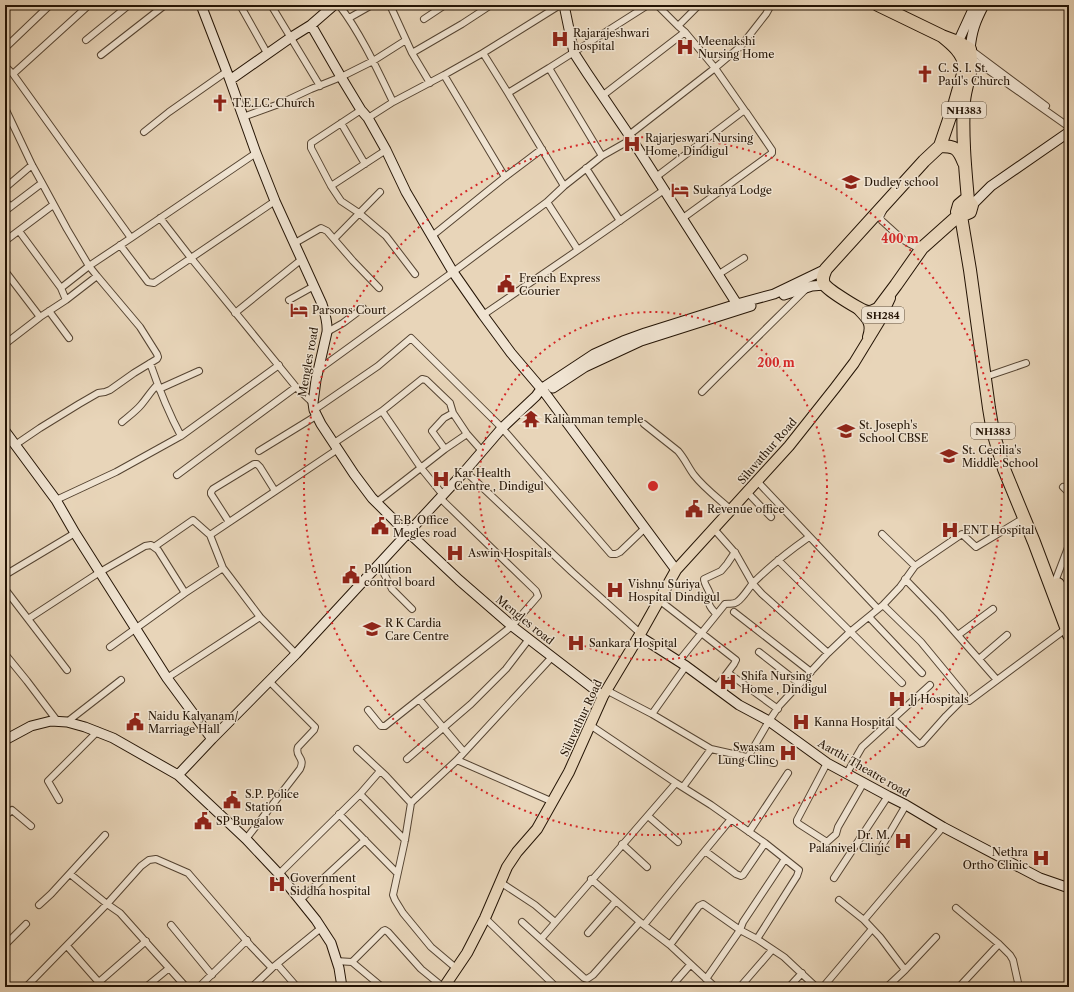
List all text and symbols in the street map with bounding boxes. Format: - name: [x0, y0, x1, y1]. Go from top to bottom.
- place label: Rajarajeshwari hospital: [573, 26, 650, 53]
- hospital icon: Rajarajeshwari hospital: [550, 29, 570, 49]
- place label: Meenakshi Nursing Home: [698, 34, 774, 61]
- hospital icon: Meenakshi Nursing Home: [675, 37, 695, 57]
- place label: C. S. I. St. Paul's Church: [938, 61, 1010, 88]
- church icon: C. S. I. St. Paul's Church: [915, 64, 935, 84]
- church icon: T.E.LC. Church: [210, 93, 230, 113]
- place label: T.E.LC. Church: [233, 96, 315, 110]
- road number: NH383: [942, 102, 986, 118]
- place label: Rajarjeswari Nursing Home, Dindigul: [645, 131, 753, 158]
- hospital icon: Rajarjeswari Nursing Home, Dindigul: [622, 134, 642, 154]
- school or university icon: Dudley school: [841, 172, 861, 192]
- place label: Dudley school: [864, 175, 939, 189]
- hotel icon: Sukanya Lodge: [670, 180, 690, 200]
- place label: Sukanya Lodge: [693, 183, 772, 197]
- text: 400 m: [881, 231, 919, 246]
- place label: French Express Courier: [519, 271, 600, 298]
- public building icon: French Express Courier: [496, 274, 516, 294]
- hotel icon: Parsons Court: [289, 300, 309, 320]
- place label: Parsons Court: [312, 303, 386, 317]
- road number: SH284: [862, 307, 904, 323]
- street label: Mengles road: [295, 326, 321, 398]
- text: 200 m: [757, 355, 795, 370]
- temple icon: Kaliamman temple: [521, 409, 541, 429]
- place label: Kaliamman temple: [544, 412, 643, 426]
- street label: Siluvathur Road: [734, 415, 800, 487]
- place label: St. Joseph's School CBSE: [859, 418, 929, 445]
- school or university icon: St. Joseph's School CBSE: [836, 421, 856, 441]
- road number: NH383: [971, 423, 1015, 439]
- place label: St. Cecilia's Middle School: [962, 443, 1039, 470]
- school or university icon: St. Cecilia's Middle School: [939, 446, 959, 466]
- place label: Kar Health Centre , Dindigul: [454, 466, 545, 493]
- hospital icon: Kar Health Centre , Dindigul: [431, 469, 451, 489]
- centre of rings: [646, 479, 660, 493]
- public building icon: Revenue office: [684, 499, 704, 519]
- place label: Revenue office: [707, 502, 785, 516]
- place label: E.B. Office Megles road: [393, 513, 457, 540]
- public building icon: E.B. Office Megles road: [370, 516, 390, 536]
- hospital icon: ENT Hospital: [940, 520, 960, 540]
- place label: ENT Hospital: [963, 523, 1035, 537]
- hospital icon: Aswin Hospitals: [445, 543, 465, 563]
- place label: Aswin Hospitals: [467, 546, 552, 560]
- place label: Pollution control board: [364, 562, 435, 589]
- public building icon: Pollution control board: [341, 565, 361, 585]
- place label: Vishnu Suriya Hospital Dindigul: [627, 577, 720, 604]
- hospital icon: Vishnu Suriya Hospital Dindigul: [605, 580, 625, 600]
- street label: Mengles road: [493, 592, 557, 648]
- place label: R K Cardia Care Centre: [385, 616, 449, 643]
- school or university icon: R K Cardia Care Centre: [362, 619, 382, 639]
- hospital icon: Sankara Hospital: [566, 633, 586, 653]
- place label: Sankara Hospital: [589, 636, 678, 650]
- place label: Shifa Nursing Home , Dindigul: [741, 669, 828, 696]
- hospital icon: Shifa Nursing Home , Dindigul: [718, 672, 738, 692]
- street label: Siluvathur Road: [557, 677, 605, 759]
- hospital icon: Jj Hospitals: [887, 689, 907, 709]
- place label: Jj Hospitals: [908, 692, 969, 706]
- place label: Naidu Kalyanam/ Marriage Hall: [148, 709, 238, 736]
- public building icon: Naidu Kalyanam/ Marriage Hall: [125, 712, 145, 732]
- hospital icon: Kanna Hospital: [791, 712, 811, 732]
- place label: Kanna Hospital: [814, 715, 895, 729]
- street label: Aarthi Theatre road: [815, 736, 913, 800]
- place label: Swasam Lung Clinc: [718, 740, 776, 767]
- hospital icon: Swasam Lung Clinc: [778, 743, 798, 763]
- place label: S.P. Police Station: [245, 787, 299, 814]
- public building icon: S.P. Police Station: [222, 790, 242, 810]
- public building icon: SP Bungalow: [193, 811, 213, 831]
- place label: SP Bungalow: [216, 814, 285, 828]
- place label: Dr. M. Palanivel Clinic: [809, 828, 890, 855]
- hospital icon: Dr. M. Palanivel Clinic: [893, 831, 913, 851]
- place label: Nethra Ortho Clinic: [963, 845, 1028, 872]
- hospital icon: Nethra Ortho Clinic: [1031, 848, 1051, 868]
- place label: Government Siddha hospital: [290, 871, 371, 898]
- hospital icon: Government Siddha hospital: [267, 874, 287, 894]

